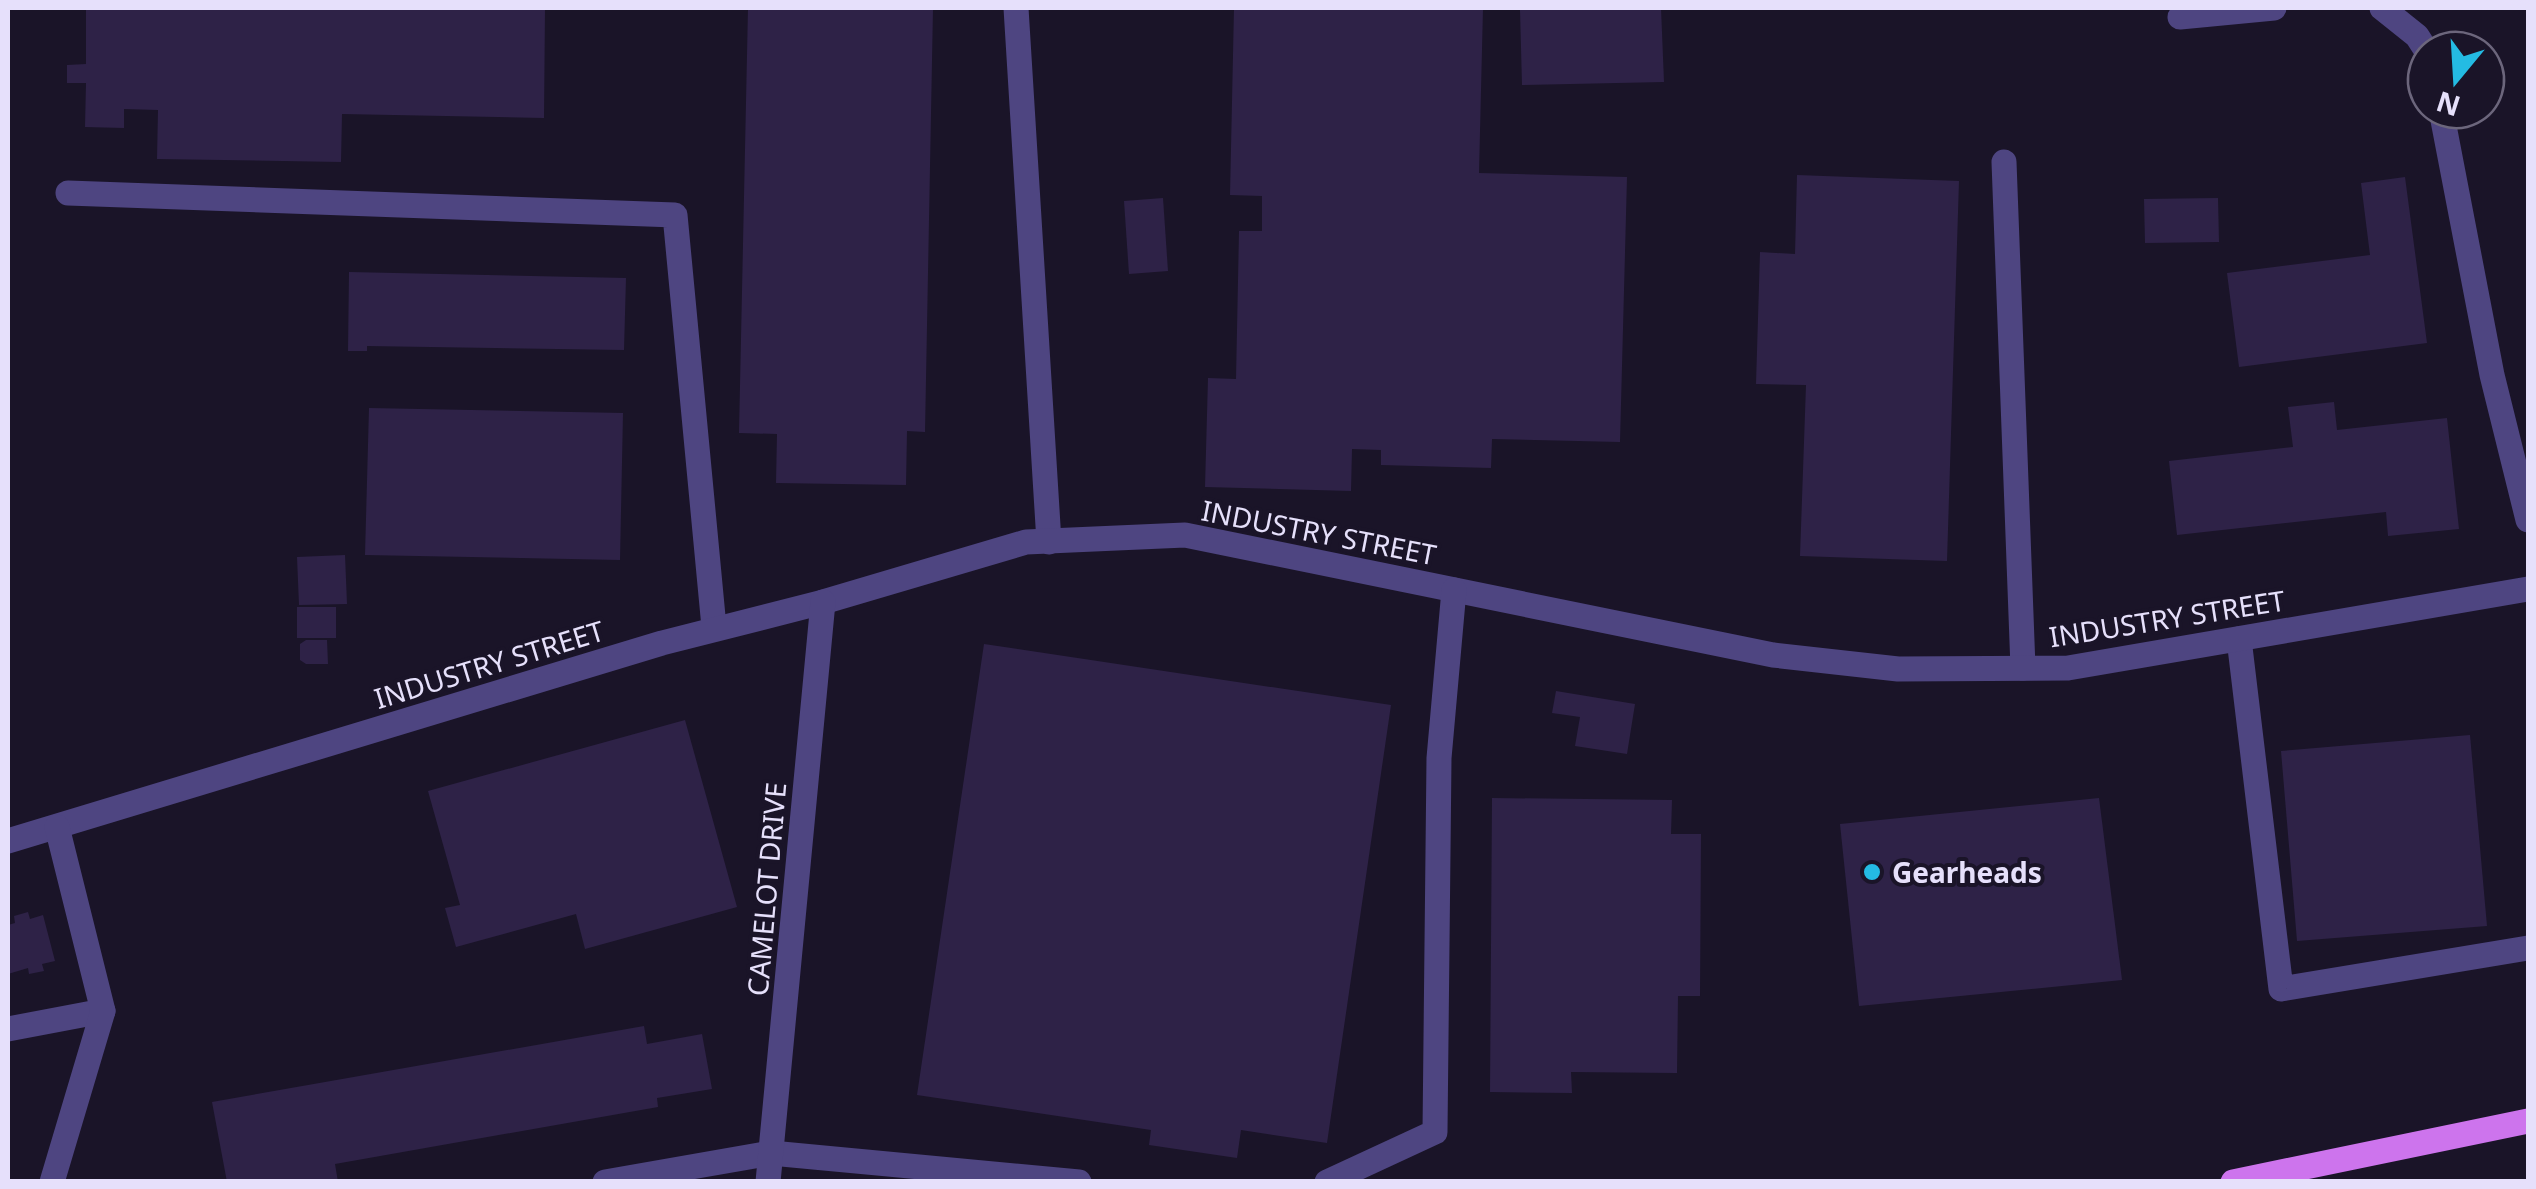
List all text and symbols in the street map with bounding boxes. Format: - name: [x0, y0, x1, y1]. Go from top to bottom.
- north arrow: [2406, 30, 2506, 130]
- text: N: [2431, 83, 2465, 126]
- street label: INDUSTRY STREET: [1198, 491, 1440, 573]
- street label: INDUSTRY STREET: [2046, 581, 2288, 655]
- street label: INDUSTRY STREET: [370, 611, 609, 717]
- street label: CAMELOT DRIVE: [738, 781, 794, 997]
- place label: Gearheads: [1892, 853, 2042, 891]
- marker: Gearheads: [1861, 861, 1883, 883]

